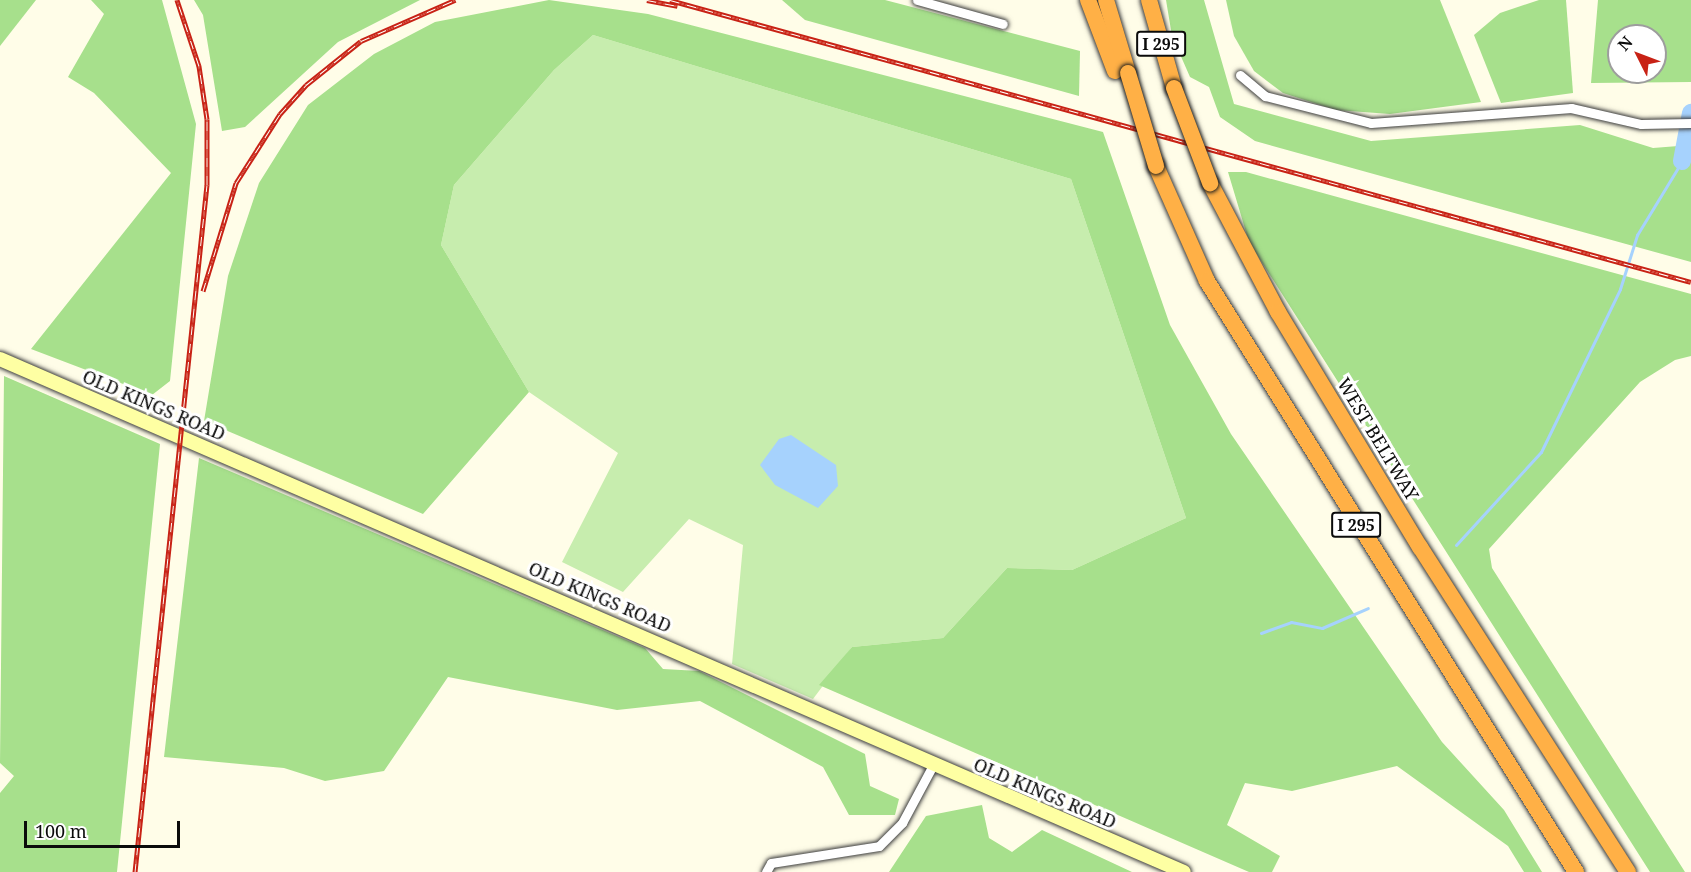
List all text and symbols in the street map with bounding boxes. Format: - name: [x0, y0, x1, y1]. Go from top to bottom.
- north arrow: [1607, 24, 1667, 84]
- road number: I 295: [1136, 31, 1186, 57]
- text: N: [1613, 31, 1637, 55]
- street label: OLD KINGS ROAD: [79, 365, 229, 445]
- street label: WEST BELTWAY: [1333, 374, 1423, 504]
- road number: I 295: [1330, 512, 1382, 538]
- street label: OLD KINGS ROAD: [525, 557, 675, 637]
- street label: OLD KINGS ROAD: [970, 753, 1120, 833]
- scale bar: [27, 809, 183, 847]
- text: 100 m: [35, 819, 87, 843]

